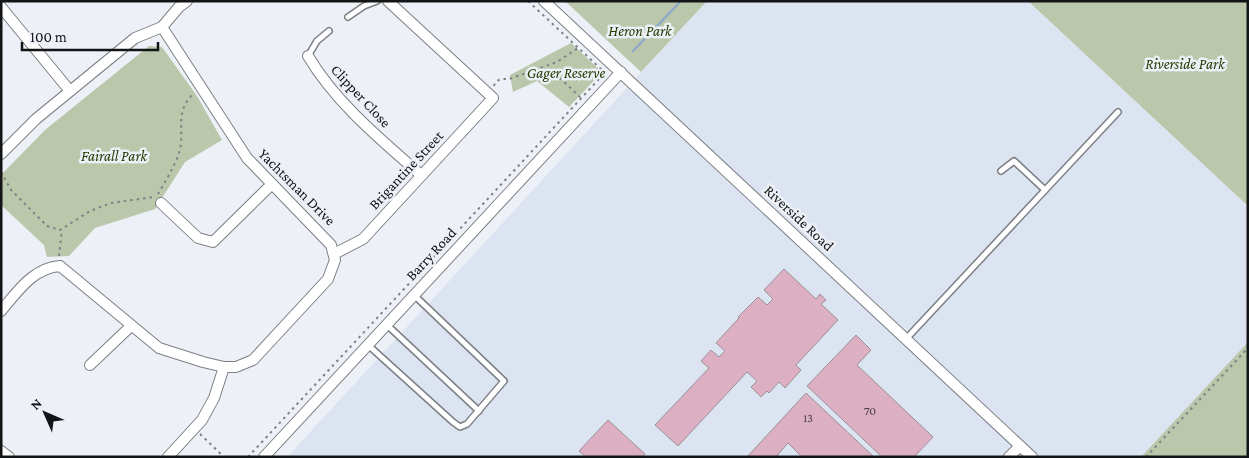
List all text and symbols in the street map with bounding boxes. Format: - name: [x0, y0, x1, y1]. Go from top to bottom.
- scale bar: [22, 20, 159, 52]
- park label: Heron Park: [608, 23, 673, 39]
- text: 100 m: [30, 29, 67, 45]
- park label: Riverside Park: [1145, 56, 1226, 72]
- street label: Clipper Close: [327, 61, 394, 132]
- park label: Gager Reserve: [527, 65, 606, 82]
- street label: Brigantine Street: [366, 127, 448, 213]
- street label: Yachtsman Drive: [256, 146, 339, 229]
- park label: Fairall Park: [81, 148, 149, 164]
- street label: Riverside Road: [761, 182, 837, 254]
- street label: Barry Road: [403, 224, 460, 284]
- north arrow: [20, 388, 70, 438]
- text: N: [27, 394, 45, 413]
- house number: 70: [864, 404, 876, 418]
- house number: 13: [803, 411, 813, 425]

